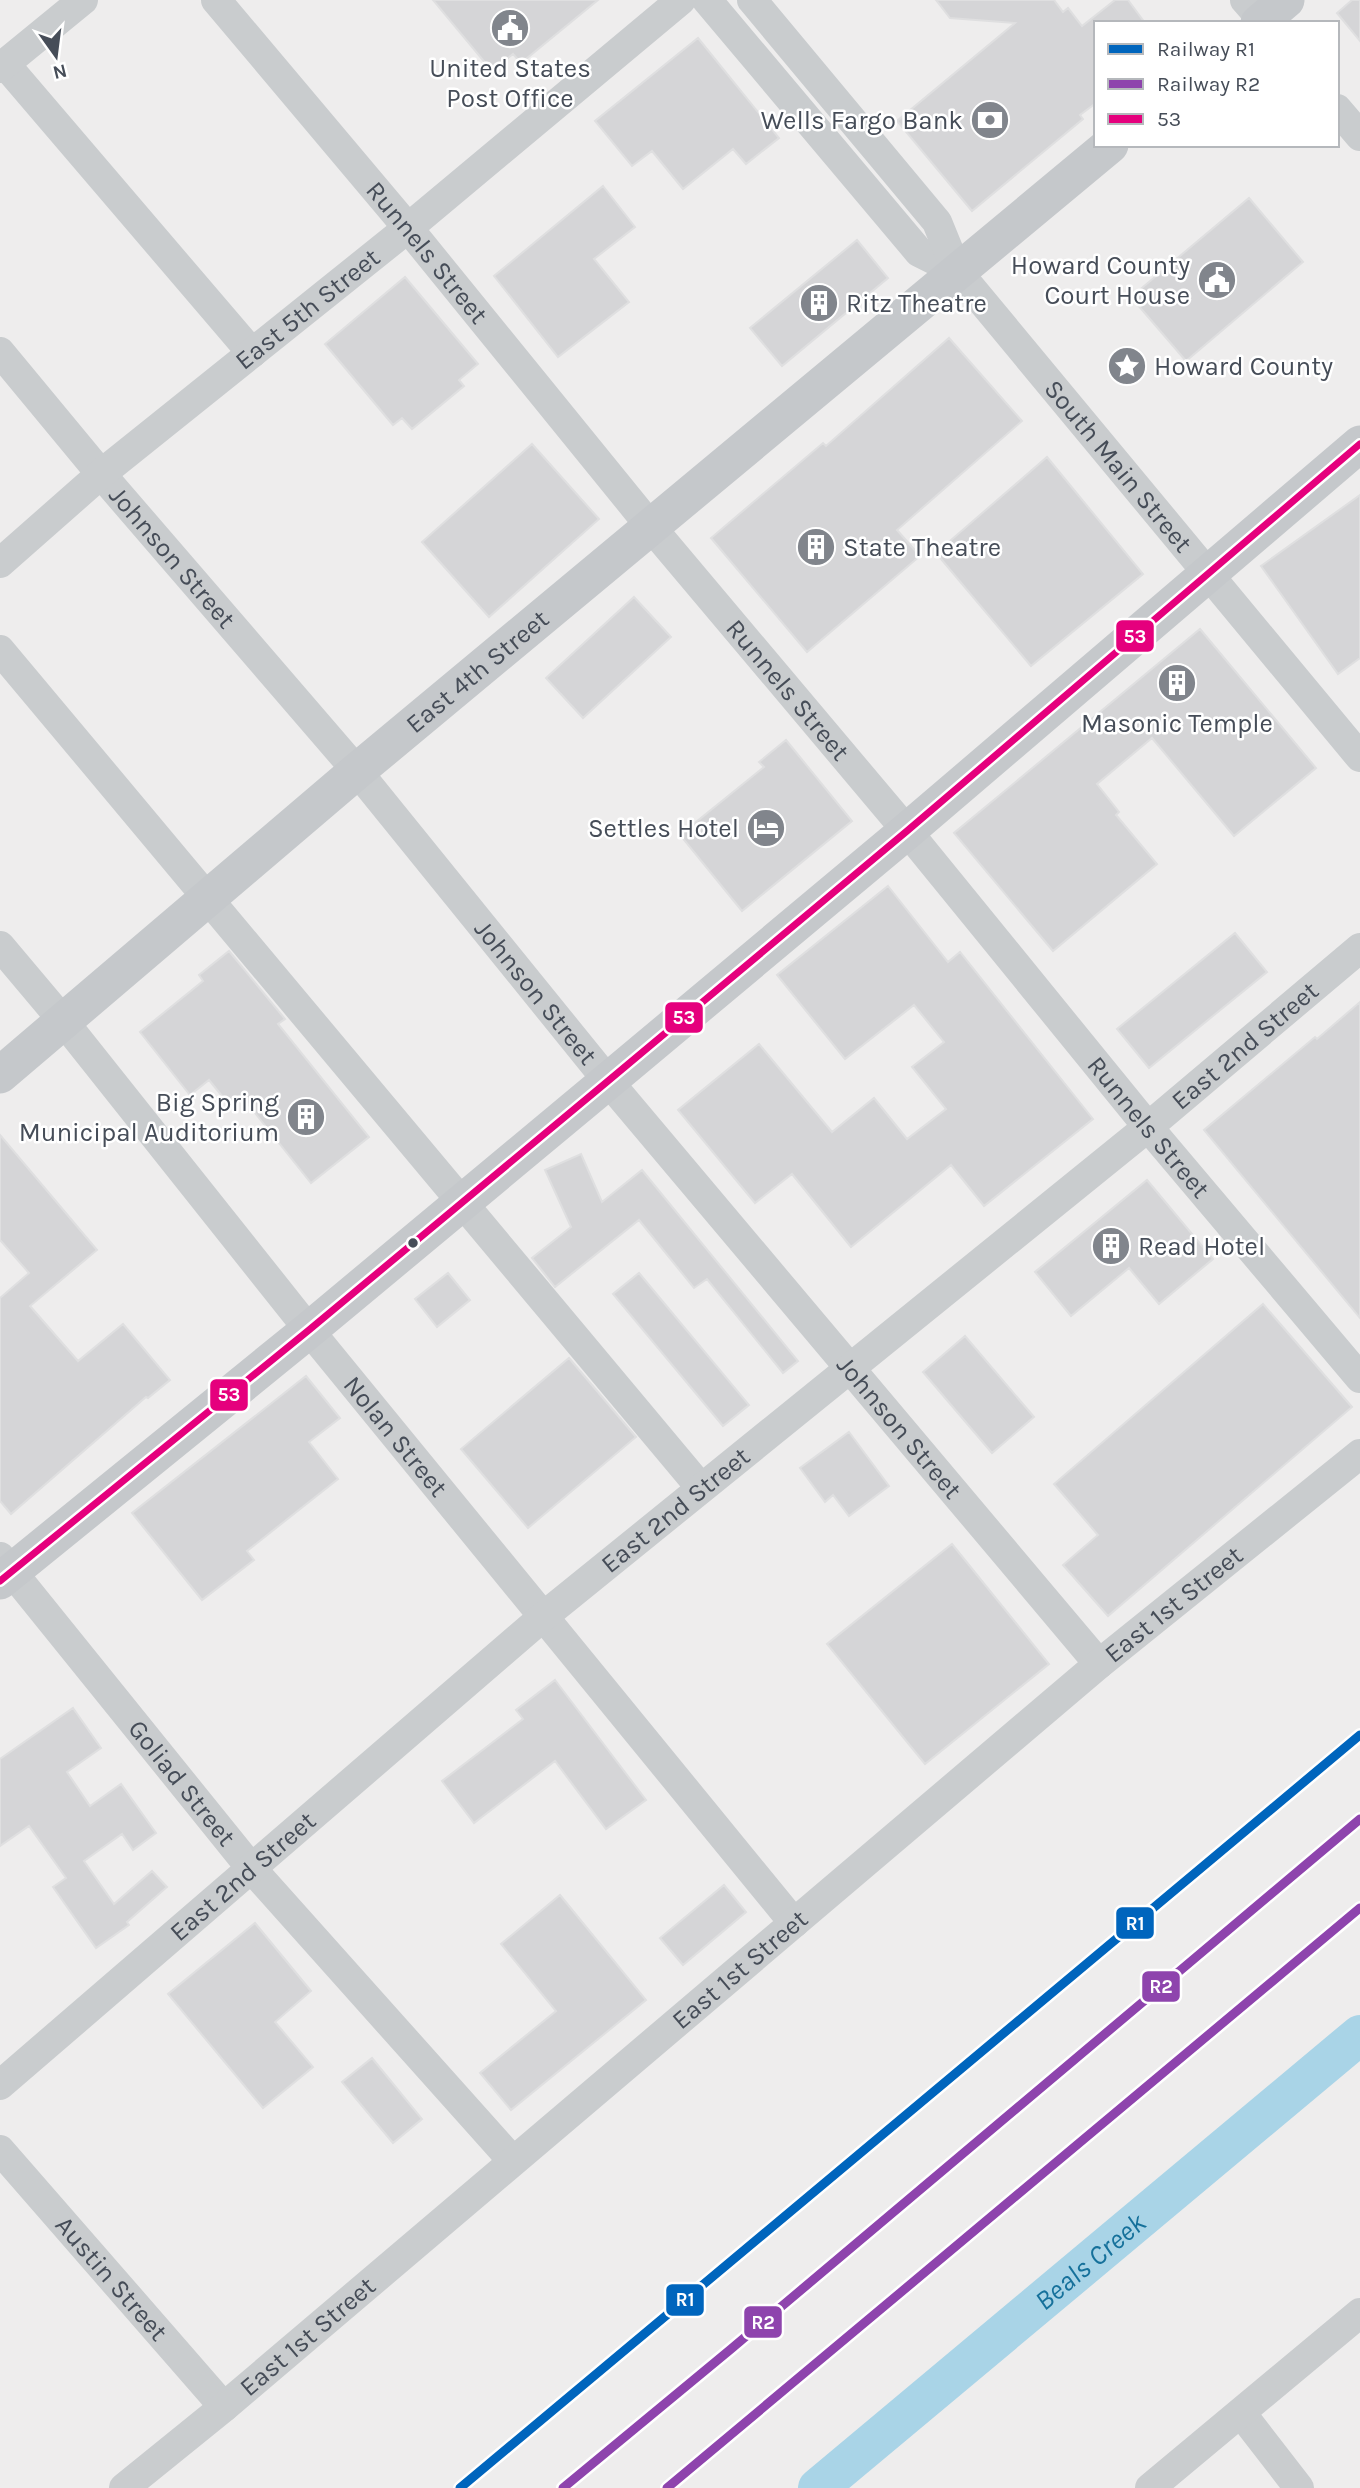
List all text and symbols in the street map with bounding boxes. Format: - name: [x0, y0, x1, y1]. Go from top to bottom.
- public building icon: United States Post Office: [489, 7, 531, 49]
- north arrow: [21, 21, 91, 91]
- legend: [1094, 21, 1339, 147]
- text: Railway R1: [1157, 37, 1255, 61]
- place label: United States Post Office: [429, 53, 591, 114]
- text: N: [51, 59, 69, 84]
- text: Railway R2: [1157, 72, 1260, 96]
- bank icon: Wells Fargo Bank: [969, 99, 1011, 141]
- place label: Wells Fargo Bank: [761, 105, 963, 136]
- text: 53: [1157, 107, 1181, 131]
- street label: Runnels Street: [359, 175, 494, 330]
- street label: East 5th Street: [229, 242, 386, 376]
- place label: Howard County Court House: [1011, 250, 1190, 311]
- public building icon: Howard County Court House: [1196, 259, 1238, 301]
- building icon: Ritz Theatre: [798, 282, 840, 324]
- place label: Ritz Theatre: [846, 288, 987, 319]
- place icon: Howard County: [1106, 345, 1148, 387]
- place label: Howard County: [1154, 351, 1333, 382]
- street label: South Main Street: [1038, 374, 1199, 559]
- street label: Johnson Street: [103, 480, 242, 635]
- building icon: State Theatre: [795, 526, 837, 568]
- place label: State Theatre: [843, 532, 1001, 563]
- street label: East 4th Street: [400, 603, 555, 740]
- street label: Runnels Street: [719, 613, 856, 767]
- line badge: 53: [1115, 619, 1155, 653]
- text: 53: [1124, 626, 1146, 648]
- building icon: Masonic Temple: [1156, 662, 1198, 704]
- place label: Masonic Temple: [1081, 708, 1273, 739]
- hotel icon: Settles Hotel: [745, 807, 787, 849]
- place label: Settles Hotel: [588, 813, 739, 844]
- street label: Johnson Street: [468, 914, 604, 1071]
- street label: East 2nd Street: [1165, 975, 1325, 1116]
- line badge: 53: [664, 1001, 704, 1034]
- text: 53: [673, 1007, 695, 1029]
- street label: Runnels Street: [1081, 1050, 1216, 1205]
- place label: Big Spring Municipal Auditorium: [19, 1087, 279, 1148]
- building icon: Big Spring Municipal Auditorium: [285, 1096, 327, 1138]
- building icon: Read Hotel: [1090, 1225, 1132, 1267]
- place label: Read Hotel: [1138, 1231, 1265, 1262]
- unlabelled marker: [406, 1236, 420, 1250]
- street label: Johnson Street: [830, 1350, 968, 1505]
- street label: Nolan Street: [337, 1370, 454, 1503]
- line badge: 53: [209, 1378, 249, 1412]
- text: 53: [218, 1384, 240, 1406]
- street label: East 2nd Street: [595, 1441, 756, 1580]
- street label: East 1st Street: [1098, 1540, 1249, 1669]
- street label: Goliad Street: [122, 1714, 242, 1853]
- street label: East 2nd Street: [164, 1805, 322, 1948]
- street label: East 1st Street: [666, 1903, 814, 2036]
- line badge: R1: [1115, 1906, 1155, 1940]
- text: R1: [1125, 1913, 1145, 1935]
- line badge: R2: [1141, 1970, 1181, 2003]
- text: R2: [1149, 1976, 1173, 1998]
- water label: Beals Creek: [1028, 2205, 1153, 2317]
- street label: Austin Street: [49, 2210, 174, 2347]
- street label: East 1st Street: [233, 2270, 382, 2403]
- line badge: R1: [665, 2283, 705, 2317]
- text: R1: [675, 2289, 695, 2311]
- line badge: R2: [743, 2305, 783, 2339]
- text: R2: [751, 2312, 775, 2334]

